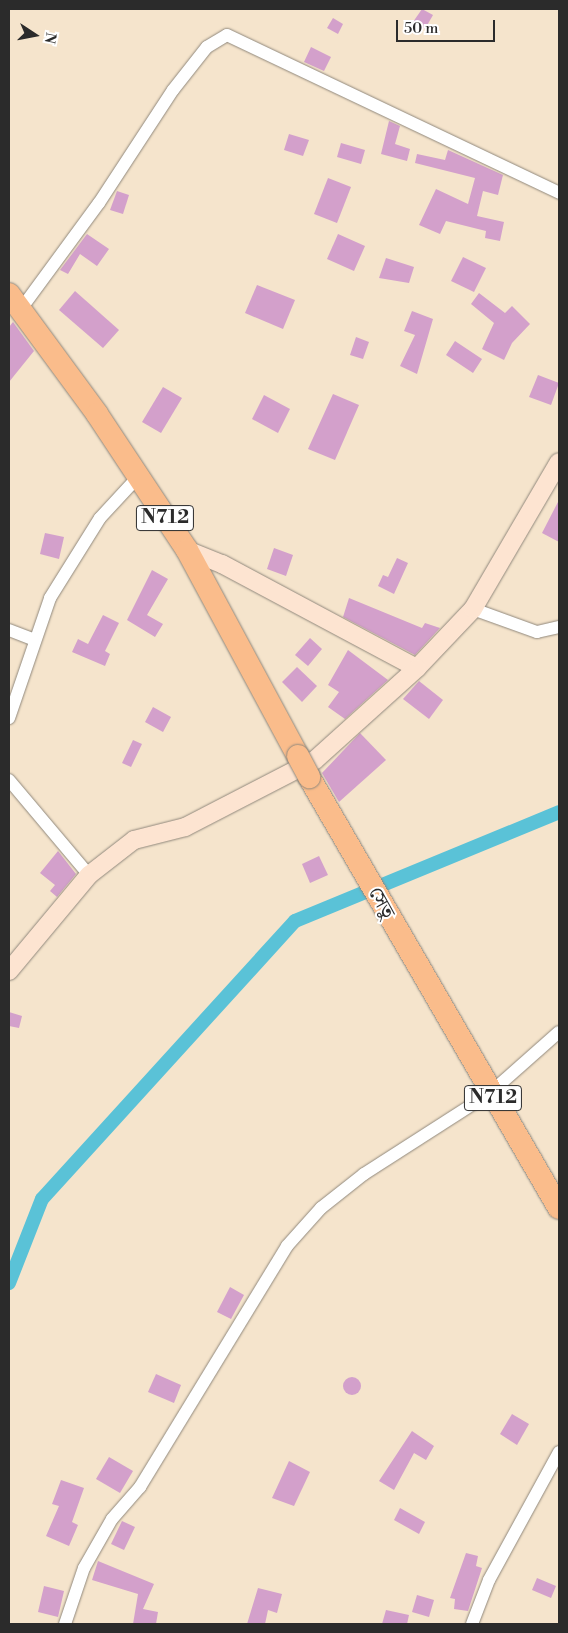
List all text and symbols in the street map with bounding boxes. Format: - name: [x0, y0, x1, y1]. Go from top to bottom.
- north arrow: [10, 10, 60, 60]
- scale bar: [398, 10, 497, 42]
- text: 50 m: [404, 19, 438, 38]
- text: N: [40, 31, 60, 45]
- road number: N712: [135, 502, 195, 534]
- street label: সেতু: [363, 883, 399, 923]
- road number: N712: [463, 1082, 523, 1114]

